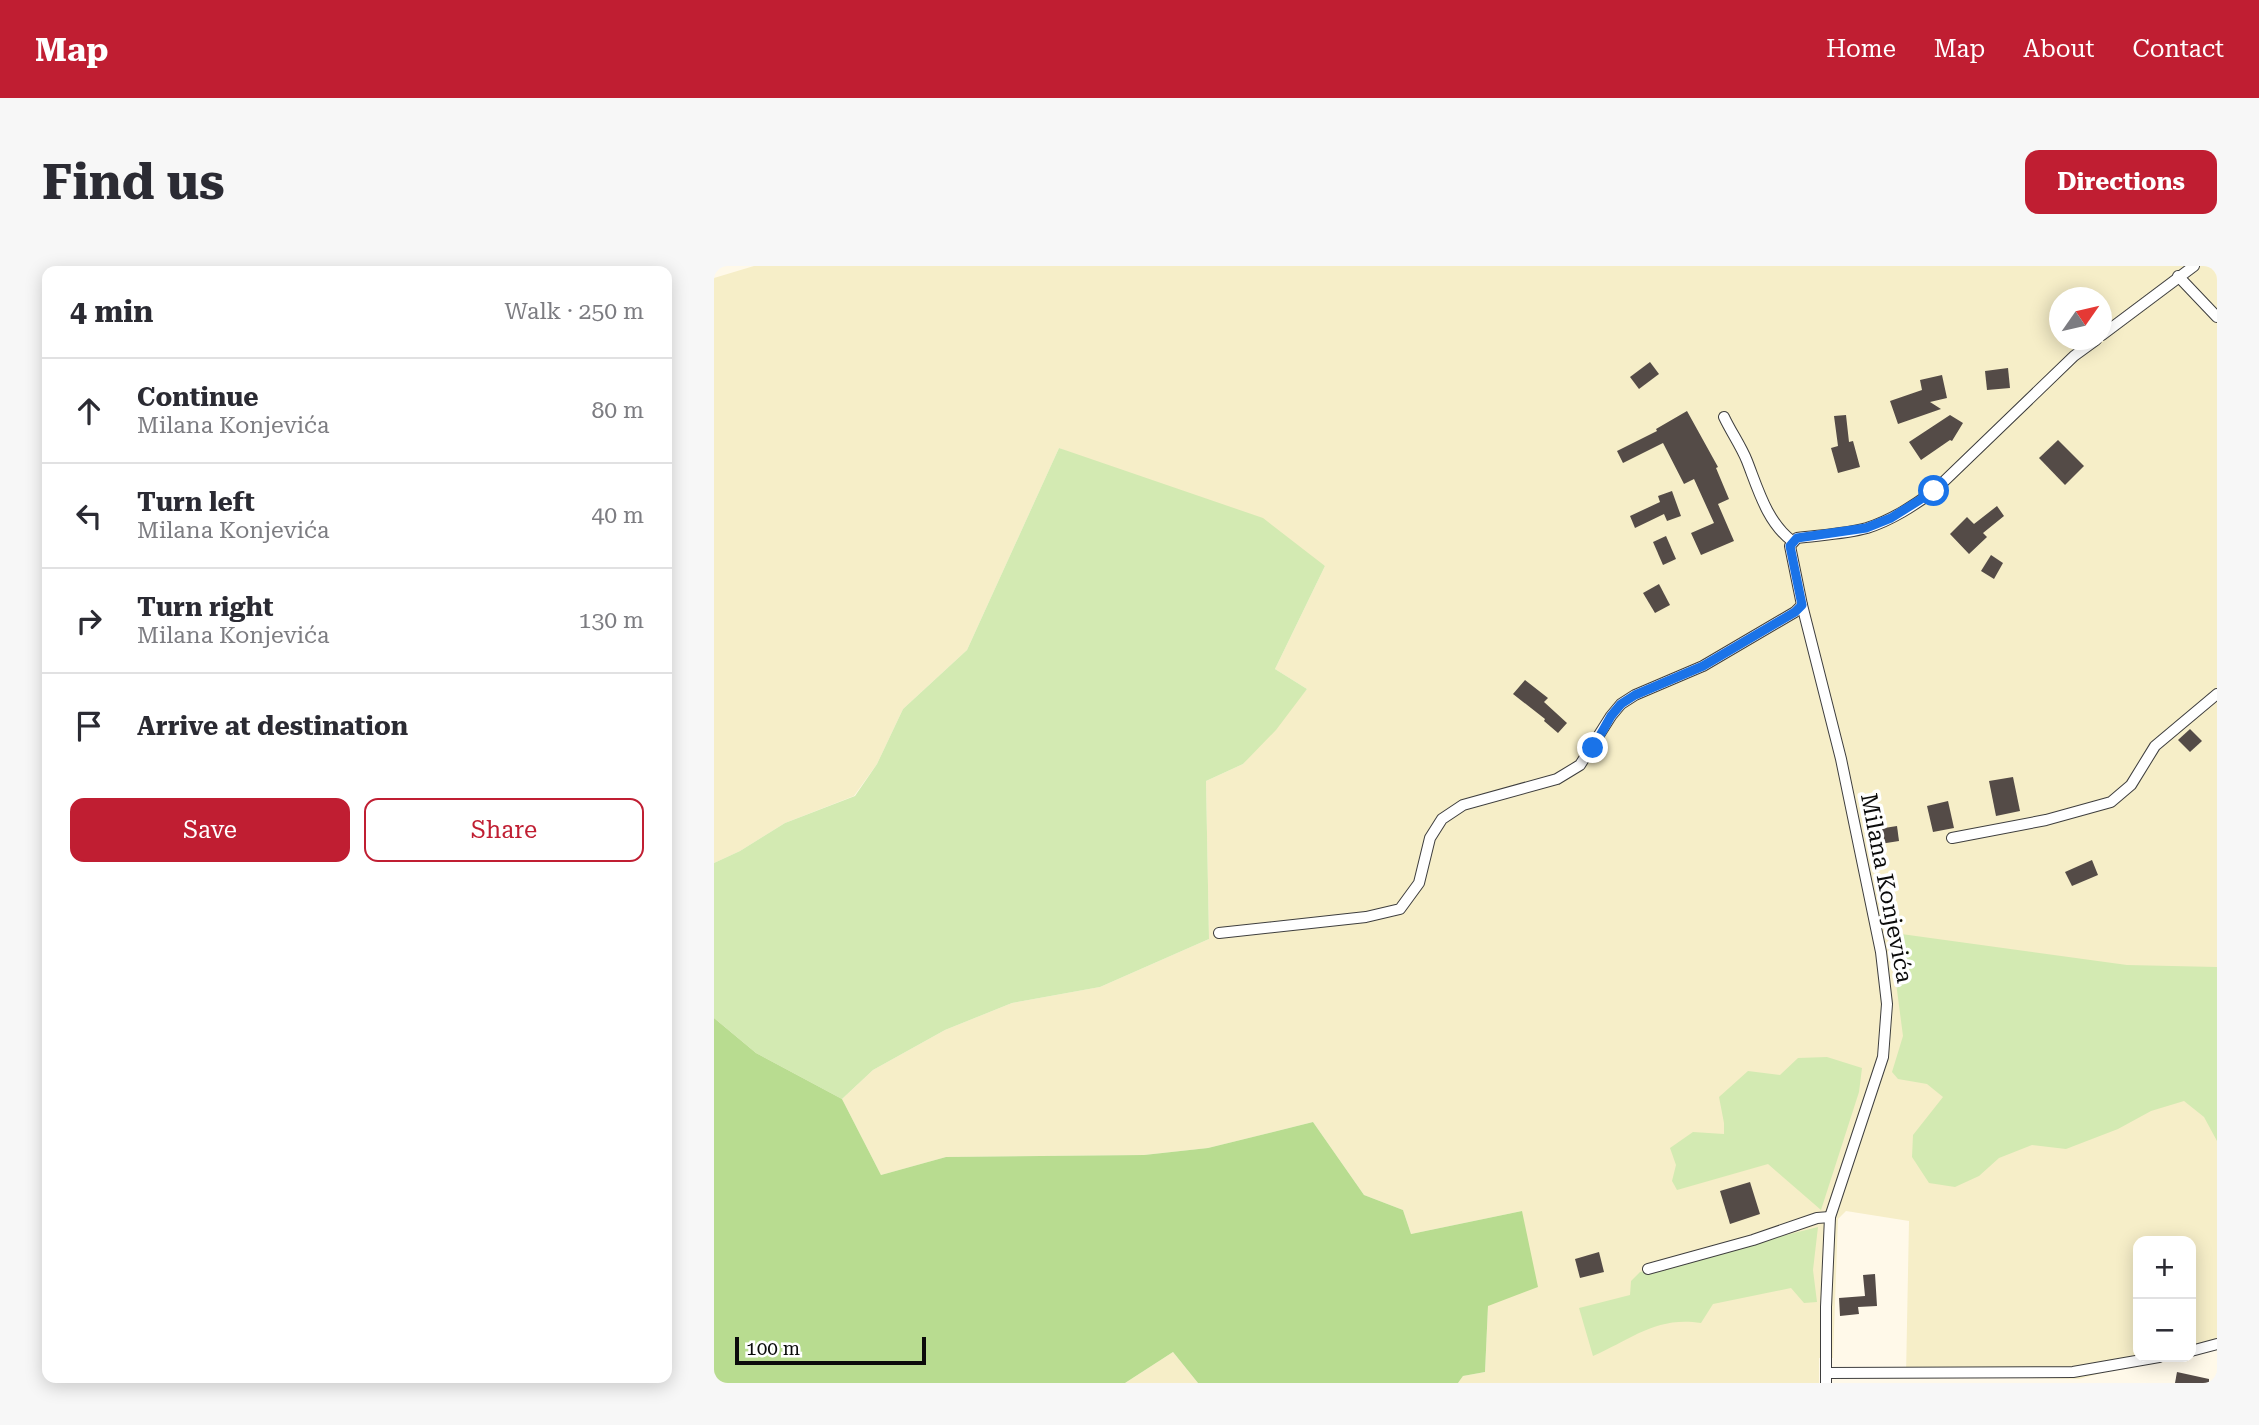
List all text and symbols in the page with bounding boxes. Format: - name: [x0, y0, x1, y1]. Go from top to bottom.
- text: Map: [35, 30, 109, 69]
- text: Home: [1826, 35, 1896, 63]
- text: Map: [1934, 35, 1985, 63]
- text: About: [2023, 35, 2094, 63]
- text: Contact: [2132, 35, 2224, 63]
- button: Directions: [2025, 150, 2217, 214]
- text: Find us: [42, 154, 225, 211]
- north arrow: [2049, 287, 2112, 350]
- text: 4 min: [70, 294, 153, 329]
- text: Walk · 250 m: [505, 298, 644, 325]
- text: Continue: [137, 382, 259, 412]
- icon: ahead: [70, 392, 108, 430]
- text: 80 m: [591, 397, 644, 424]
- text: Milana Konjevića: [137, 412, 329, 439]
- route start: [1918, 475, 1949, 506]
- text: Turn left: [137, 487, 255, 517]
- icon: left: [70, 497, 108, 535]
- text: 40 m: [591, 502, 644, 529]
- text: Milana Konjevića: [137, 517, 329, 544]
- text: Turn right: [137, 592, 273, 622]
- icon: right: [70, 602, 108, 640]
- text: 130 m: [579, 607, 644, 634]
- text: Milana Konjevića: [137, 622, 329, 649]
- icon: arrive: [70, 707, 108, 745]
- text: Arrive at destination: [137, 711, 408, 741]
- route end: [1577, 732, 1608, 763]
- street label: Milana Konjevića: [1855, 791, 1918, 986]
- button: Save: [70, 798, 350, 862]
- button: Share: [364, 798, 644, 862]
- map controls: [2133, 1236, 2196, 1362]
- button: +: [2133, 1236, 2196, 1299]
- button: −: [2133, 1299, 2196, 1362]
- scale bar: [735, 1334, 926, 1366]
- text: 100 m: [746, 1337, 800, 1360]

